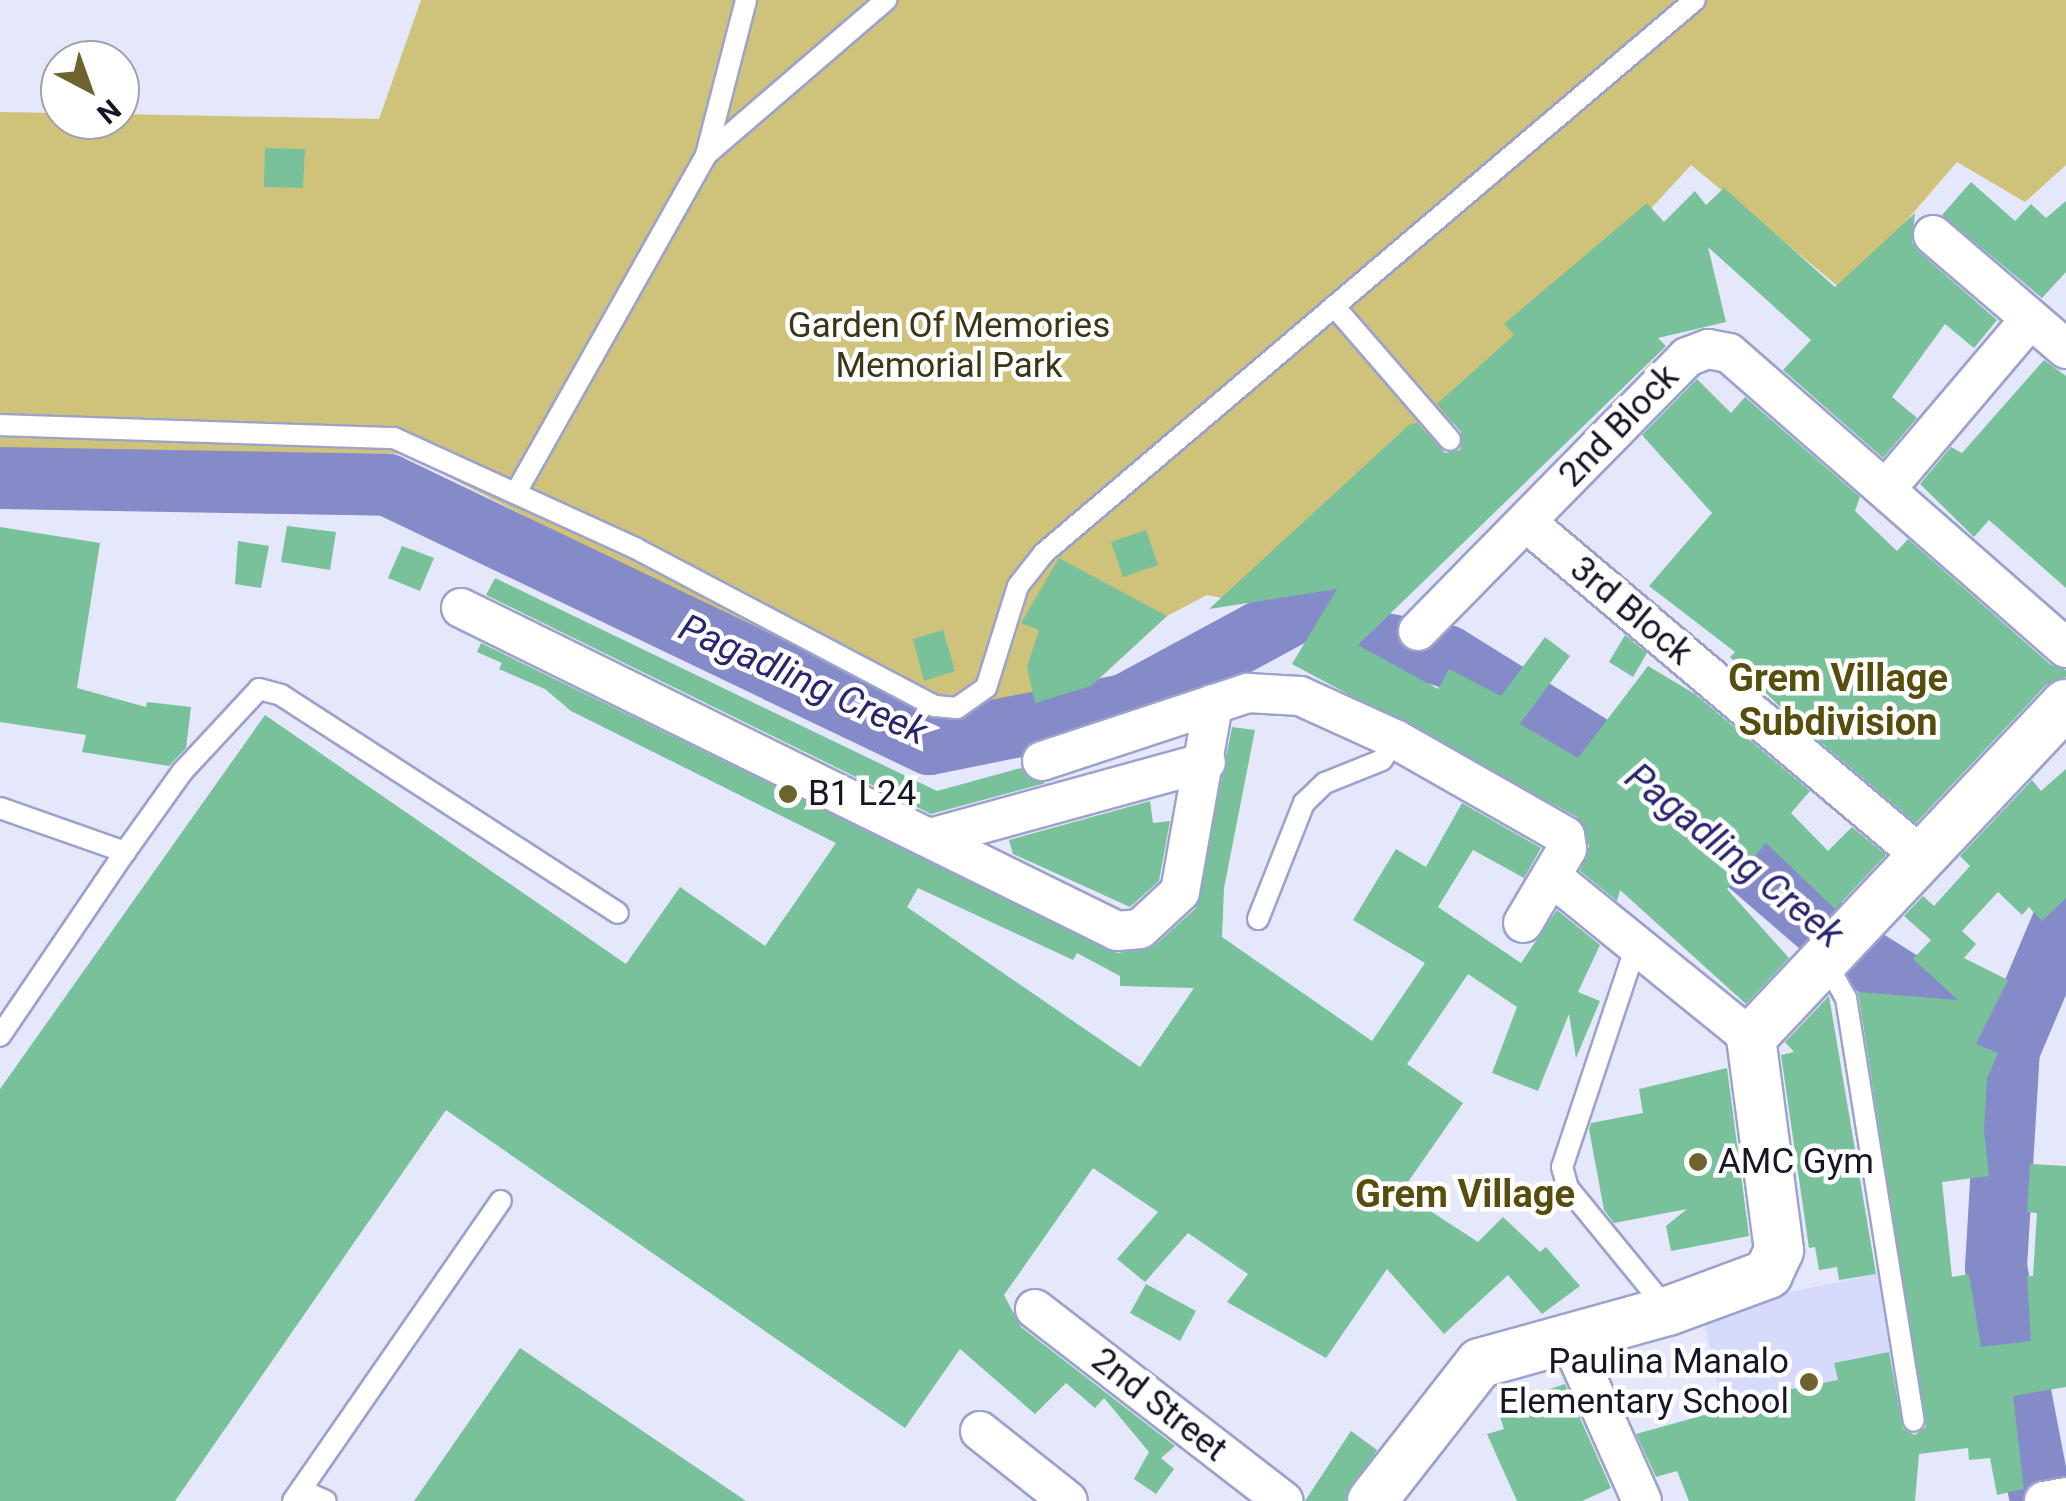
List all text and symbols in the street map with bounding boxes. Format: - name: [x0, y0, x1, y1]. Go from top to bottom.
- north arrow: [40, 40, 140, 140]
- text: N: [90, 93, 127, 130]
- park label: Garden Of Memories Memorial Park: [788, 305, 1110, 387]
- street label: 2nd Block: [1550, 356, 1688, 496]
- street label: 3rd Block: [1562, 548, 1700, 674]
- water label: Pagadling Creek: [672, 605, 934, 755]
- district label: Grem Village Subdivision: [1728, 656, 1948, 746]
- water label: Pagadling Creek: [1616, 754, 1852, 958]
- place label: B1 L24: [808, 773, 916, 815]
- marker: B1 L24: [777, 783, 799, 805]
- place label: AMC Gym: [1718, 1141, 1874, 1183]
- marker: AMC Gym: [1687, 1151, 1709, 1173]
- district label: Grem Village: [1355, 1172, 1575, 1218]
- street label: 2nd Street: [1083, 1339, 1235, 1471]
- place label: Paulina Manalo Elementary School: [1499, 1341, 1789, 1423]
- marker: Paulina Manalo Elementary School: [1798, 1371, 1820, 1393]

